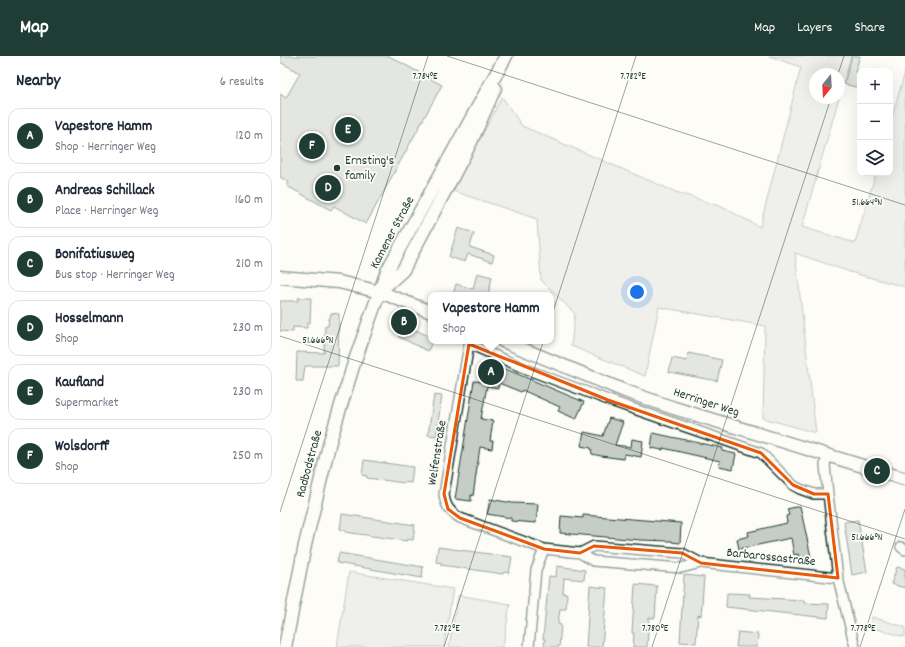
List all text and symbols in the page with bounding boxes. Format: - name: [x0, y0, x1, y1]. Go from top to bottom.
- text: Map: [20, 15, 49, 42]
- text: Map: [754, 18, 775, 38]
- text: Layers: [797, 18, 832, 38]
- text: Share: [854, 18, 885, 38]
- north arrow: [809, 68, 845, 104]
- map controls: [857, 68, 893, 176]
- button: +: [857, 68, 893, 104]
- text: Nearby: [16, 70, 60, 94]
- text: 7.784°E: [412, 70, 438, 84]
- text: 7.782°E: [620, 70, 646, 84]
- text: 6 results: [220, 73, 264, 92]
- button: −: [857, 104, 893, 140]
- pin: E: [335, 115, 361, 145]
- text: Vapestore Hamm: [55, 116, 152, 138]
- text: A: [26, 127, 34, 146]
- text: 120 m: [235, 127, 263, 146]
- pin: F: [299, 131, 325, 161]
- text: Shop · Herringer Weg: [55, 138, 156, 157]
- button: layers: [857, 140, 893, 176]
- place label: Ernsting's family: [345, 152, 394, 186]
- marker: Ernsting's family: [332, 163, 342, 173]
- pin: D: [315, 173, 341, 203]
- text: Andreas Schillack: [55, 180, 155, 202]
- text: B: [27, 191, 33, 210]
- text: 160 m: [235, 191, 263, 210]
- street label: Kamener Straße: [366, 193, 420, 273]
- text: 51.664°N: [852, 196, 882, 210]
- text: Place · Herringer Weg: [55, 202, 158, 221]
- text: Bonifatiusweg: [55, 244, 135, 266]
- text: C: [27, 255, 33, 274]
- text: 210 m: [235, 255, 263, 274]
- text: Bus stop · Herringer Weg: [55, 266, 175, 285]
- your location: [627, 282, 647, 302]
- popup: [428, 292, 554, 344]
- text: Vapestore Hamm: [442, 298, 540, 320]
- pin: B: [391, 307, 417, 337]
- text: Hosselmann: [55, 308, 123, 330]
- text: D: [27, 319, 33, 338]
- text: 230 m: [233, 319, 263, 338]
- text: Shop: [442, 320, 466, 339]
- text: Shop: [55, 330, 78, 349]
- text: 51.666°N: [302, 334, 334, 348]
- pin: A: [478, 357, 504, 387]
- text: Kaufland: [55, 372, 104, 394]
- text: E: [27, 383, 33, 402]
- text: 230 m: [233, 383, 263, 402]
- street label: Herringer Weg: [670, 383, 742, 423]
- text: Supermarket: [55, 394, 119, 413]
- street label: Welfenstraße: [423, 419, 453, 487]
- street label: Radbodstraße: [292, 428, 328, 500]
- text: Wolsdorff: [55, 436, 110, 458]
- text: F: [27, 447, 33, 466]
- text: 250 m: [232, 447, 263, 466]
- pin: C: [864, 456, 890, 486]
- text: Shop: [55, 458, 78, 477]
- text: 51.666°N: [851, 531, 883, 545]
- street label: Barbarossastraße: [725, 544, 817, 572]
- text: 7.782°E: [434, 622, 460, 636]
- text: 7.780°E: [642, 622, 669, 636]
- text: 7.778°E: [851, 622, 876, 636]

